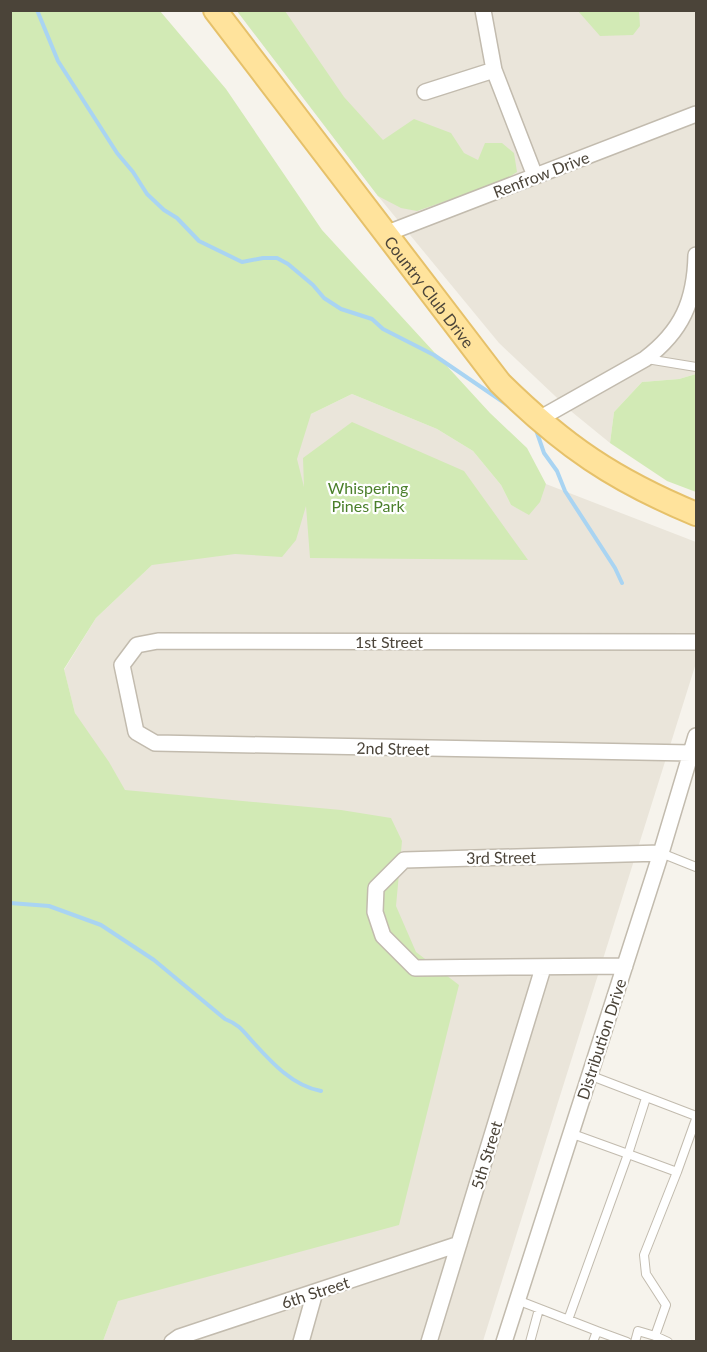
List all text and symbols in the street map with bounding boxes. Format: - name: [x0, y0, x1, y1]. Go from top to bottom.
- street label: Renfrow Drive: [490, 147, 592, 201]
- street label: Country Club Drive: [381, 232, 479, 351]
- park label: Whispering Pines Park: [328, 478, 408, 515]
- street label: 1st Street: [355, 632, 423, 651]
- street label: 2nd Street: [356, 738, 430, 758]
- street label: 3rd Street: [466, 847, 536, 867]
- street label: Distribution Drive: [572, 976, 630, 1102]
- street label: 5th Street: [467, 1118, 505, 1191]
- street label: 6th Street: [279, 1272, 352, 1312]

